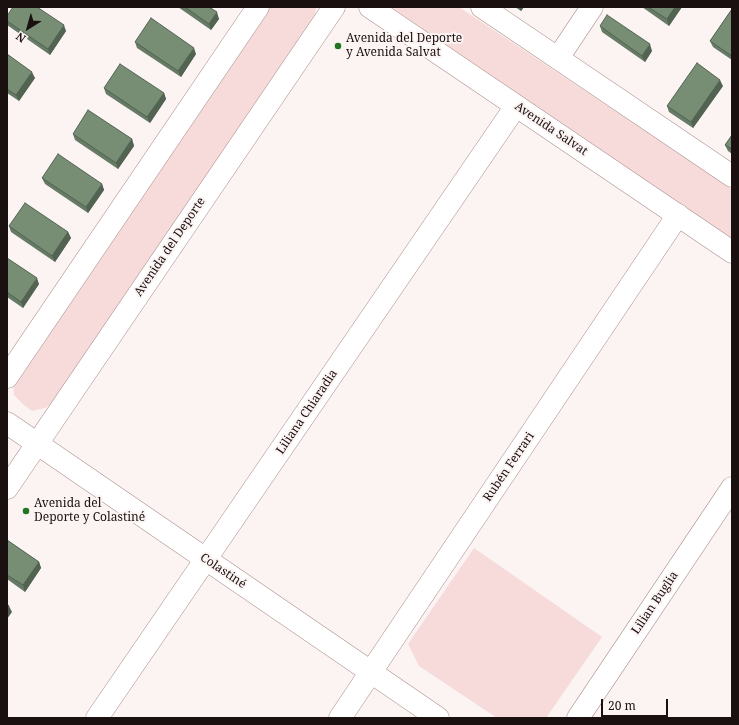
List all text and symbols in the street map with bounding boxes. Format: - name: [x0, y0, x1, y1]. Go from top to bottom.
- north arrow: [8, 8, 48, 48]
- text: N: [13, 29, 28, 47]
- place label: Avenida del Deporte y Avenida Salvat: [346, 32, 462, 60]
- marker: Avenida del Deporte y Avenida Salvat: [333, 41, 343, 51]
- street label: Avenida Salvat: [512, 99, 590, 159]
- street label: Avenida del Deporte: [132, 195, 208, 299]
- street label: Liliana Chiaradia: [273, 367, 341, 457]
- street label: Rubén Ferrari: [481, 430, 537, 504]
- place label: Avenida del Deporte y Colastiné: [34, 497, 145, 525]
- marker: Avenida del Deporte y Colastiné: [21, 506, 31, 516]
- street label: Colastiné: [197, 550, 249, 592]
- street label: Lilian Buglia: [629, 569, 681, 637]
- scale bar: [603, 691, 670, 717]
- text: 20 m: [608, 697, 636, 714]

